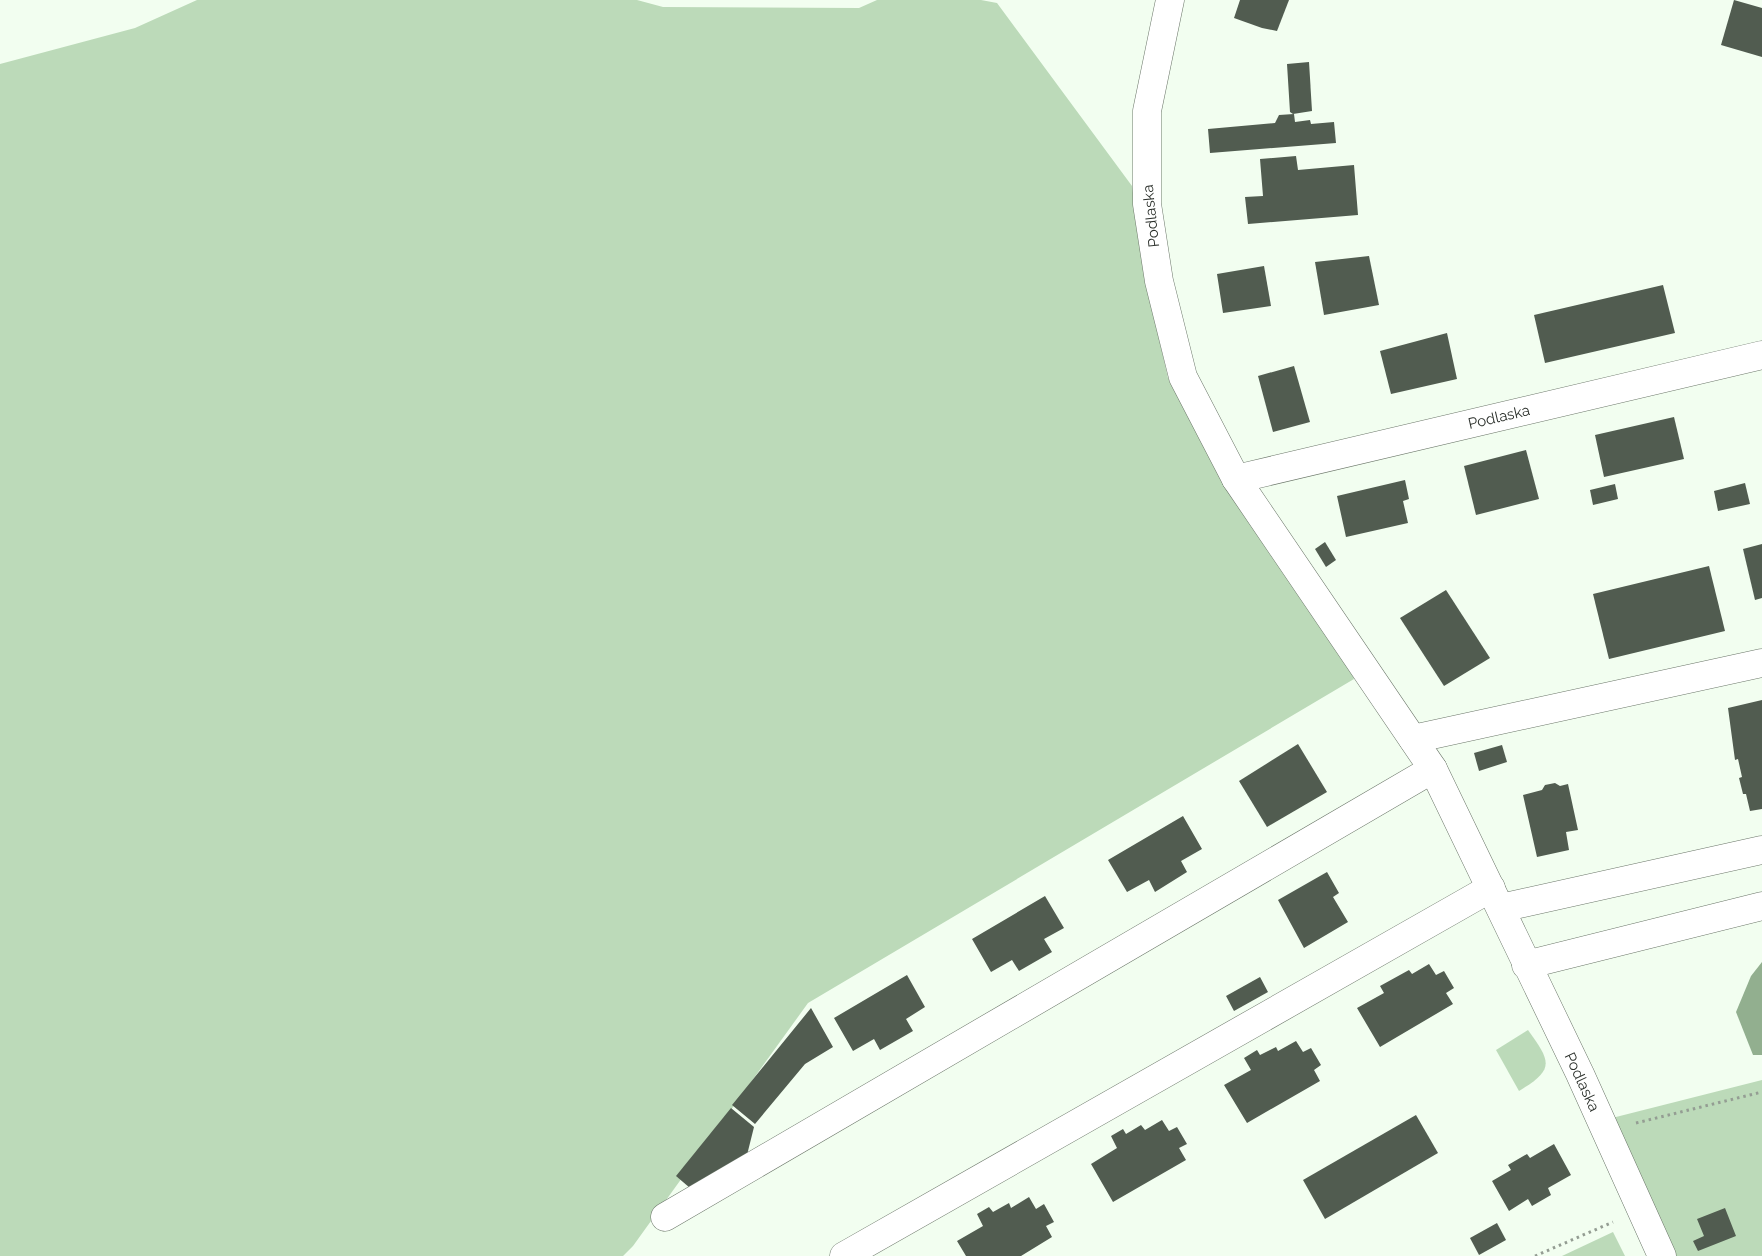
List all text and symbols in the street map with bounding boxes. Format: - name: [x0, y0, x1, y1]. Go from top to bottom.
- street label: Podlaska: [1139, 184, 1163, 248]
- street label: Podlaska: [1466, 401, 1532, 433]
- street label: Podlaska: [1561, 1050, 1603, 1114]

